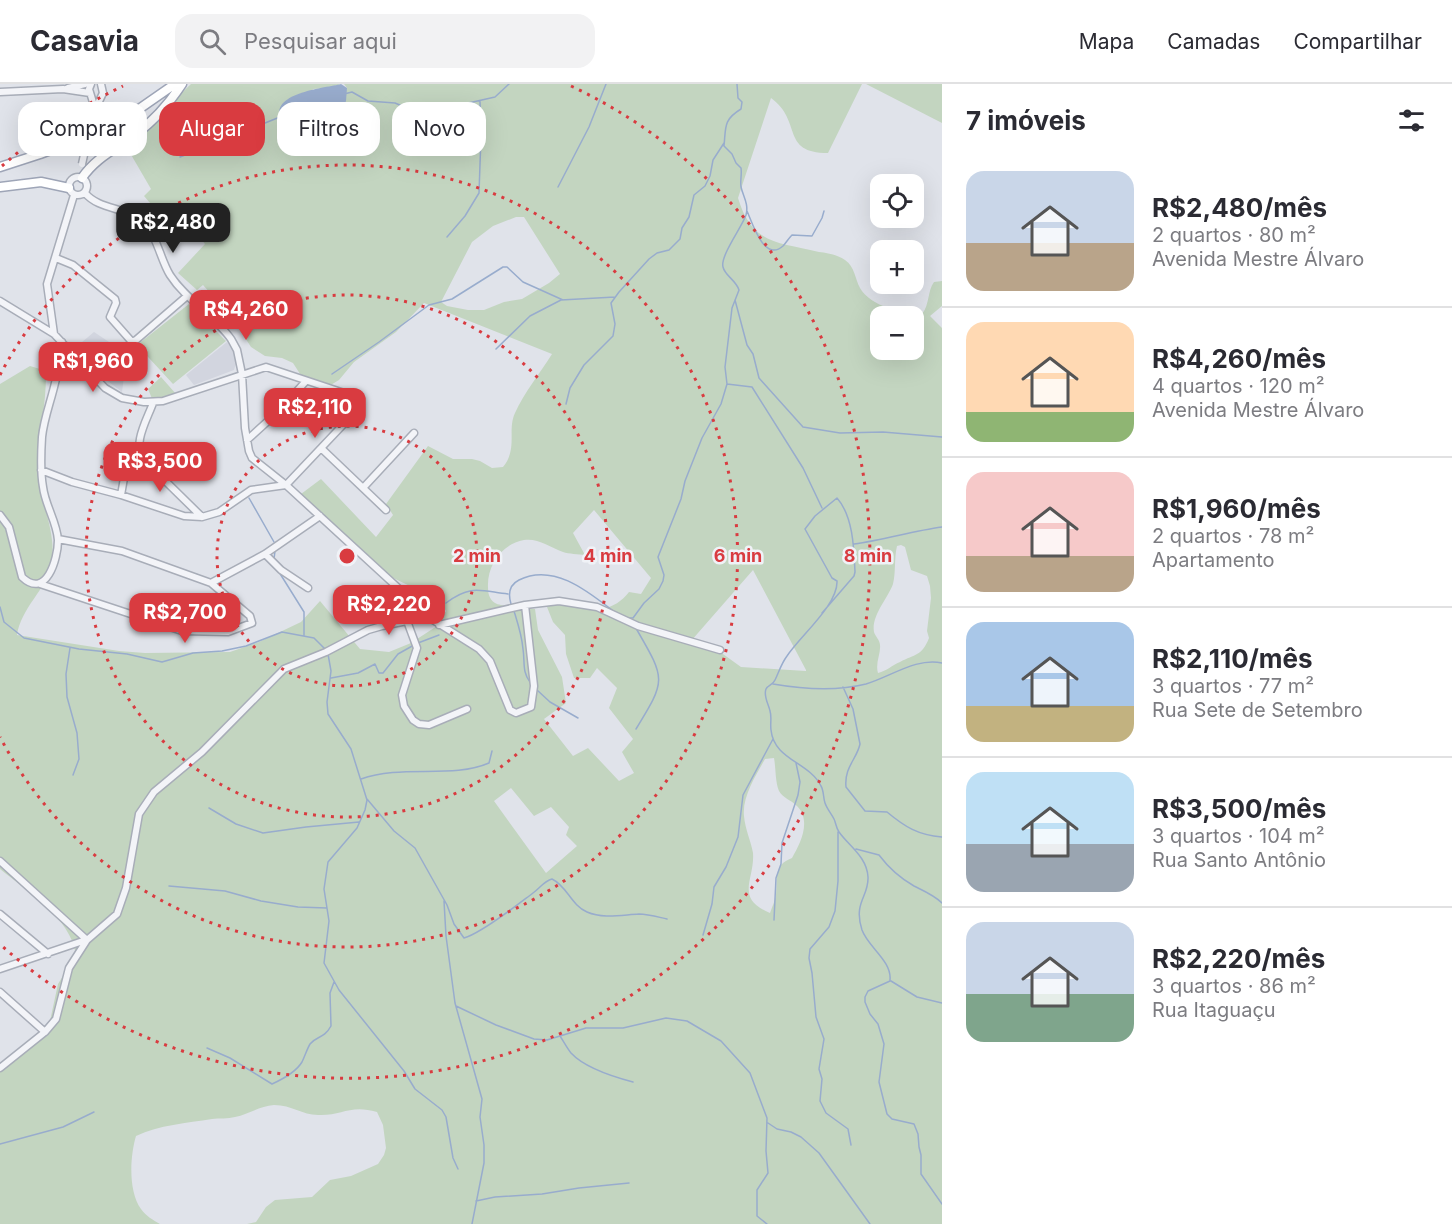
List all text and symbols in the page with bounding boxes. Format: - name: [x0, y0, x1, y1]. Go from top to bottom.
- search box: [175, 14, 595, 68]
- text: Casavia: [30, 24, 139, 58]
- icon: search: [196, 25, 229, 58]
- text: Pesquisar aqui: [244, 28, 397, 54]
- text: Mapa: [1079, 29, 1134, 54]
- text: Camadas: [1167, 29, 1260, 54]
- text: Compartilhar: [1293, 29, 1422, 54]
- chip: Comprar: [18, 102, 147, 156]
- chip: Alugar: [159, 102, 265, 156]
- chip: Filtros: [277, 102, 380, 156]
- chip: Novo: [392, 102, 486, 156]
- icon: filters: [1395, 104, 1428, 137]
- text: 7 imóveis: [966, 105, 1086, 136]
- map controls: [870, 174, 924, 360]
- button: locate: [870, 174, 924, 228]
- text: R$2,480/mês: [1152, 192, 1327, 223]
- icon: home: [1014, 195, 1086, 267]
- pin: R$2,480: [118, 203, 228, 254]
- text: R$2,480: [130, 210, 216, 234]
- text: 2 quartos · 80 m²: [1152, 223, 1316, 247]
- button: +: [870, 240, 924, 294]
- text: Avenida Mestre Álvaro: [1152, 247, 1364, 271]
- pin: R$4,260: [191, 290, 301, 341]
- text: R$4,260: [204, 297, 288, 321]
- button: −: [870, 306, 924, 360]
- pin: R$1,960: [38, 342, 148, 393]
- text: R$4,260/mês: [1152, 343, 1326, 374]
- icon: home: [1014, 346, 1086, 418]
- text: R$1,960: [53, 349, 133, 373]
- text: 4 quartos · 120 m²: [1152, 374, 1325, 398]
- pin: R$2,110: [260, 388, 370, 439]
- text: R$2,110: [278, 395, 352, 419]
- text: Avenida Mestre Álvaro: [1152, 398, 1364, 422]
- pin: R$3,500: [105, 442, 215, 493]
- text: R$3,500: [117, 449, 203, 473]
- text: R$1,960/mês: [1152, 493, 1321, 524]
- icon: home: [1014, 496, 1086, 568]
- text: 2 quartos · 78 m²: [1152, 524, 1314, 548]
- text: 2 min: [453, 545, 501, 566]
- text: 4 min: [584, 545, 632, 566]
- text: 6 min: [714, 545, 762, 566]
- text: 8 min: [844, 545, 892, 566]
- centre of rings: [337, 546, 357, 566]
- text: Apartamento: [1152, 548, 1275, 572]
- pin: R$2,220: [334, 585, 444, 636]
- text: R$2,220: [347, 592, 431, 616]
- pin: R$2,700: [130, 593, 240, 644]
- text: R$2,700: [143, 600, 227, 624]
- text: R$2,110/mês: [1152, 643, 1313, 674]
- icon: home: [1014, 646, 1086, 718]
- text: 3 quartos · 77 m²: [1152, 674, 1314, 698]
- text: Rua Sete de Setembro: [1152, 698, 1363, 722]
- text: R$3,500/mês: [1152, 793, 1326, 824]
- icon: home: [1014, 796, 1086, 868]
- text: 3 quartos · 104 m²: [1152, 824, 1325, 848]
- text: Rua Santo Antônio: [1152, 848, 1326, 872]
- text: R$2,220/mês: [1152, 943, 1325, 974]
- icon: home: [1014, 946, 1086, 1018]
- text: 3 quartos · 86 m²: [1152, 974, 1316, 998]
- text: Rua Itaguaçu: [1152, 998, 1276, 1022]

